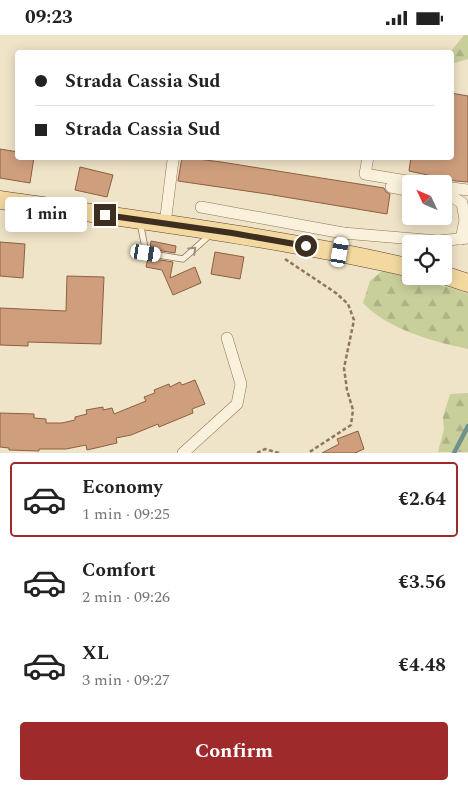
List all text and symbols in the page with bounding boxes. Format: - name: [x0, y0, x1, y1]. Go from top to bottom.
- text: 09:23: [25, 3, 73, 32]
- text: Strada Cassia Sud: [65, 67, 221, 96]
- text: Strada Cassia Sud: [65, 115, 221, 144]
- north arrow: [402, 175, 452, 225]
- map controls: [402, 175, 452, 285]
- callout: 1 min: [5, 197, 88, 233]
- text: 1 min: [25, 202, 67, 226]
- route end: [94, 204, 116, 226]
- route start: [295, 235, 317, 257]
- button: locate: [402, 235, 452, 285]
- car: [330, 236, 349, 268]
- car: [130, 243, 161, 263]
- one-way arrow: [188, 247, 197, 256]
- text: Economy: [82, 473, 163, 502]
- icon: car: [22, 477, 67, 522]
- text: €2.64: [398, 485, 446, 514]
- text: 1 min · 09:25: [82, 502, 170, 526]
- text: Comfort: [82, 556, 156, 585]
- icon: car: [22, 560, 67, 605]
- text: €3.56: [398, 568, 446, 597]
- text: 2 min · 09:26: [82, 585, 170, 609]
- text: XL: [82, 639, 109, 668]
- icon: car: [22, 643, 67, 688]
- text: €4.48: [398, 651, 446, 680]
- text: 3 min · 09:27: [82, 668, 170, 692]
- button: Confirm: [20, 722, 448, 780]

